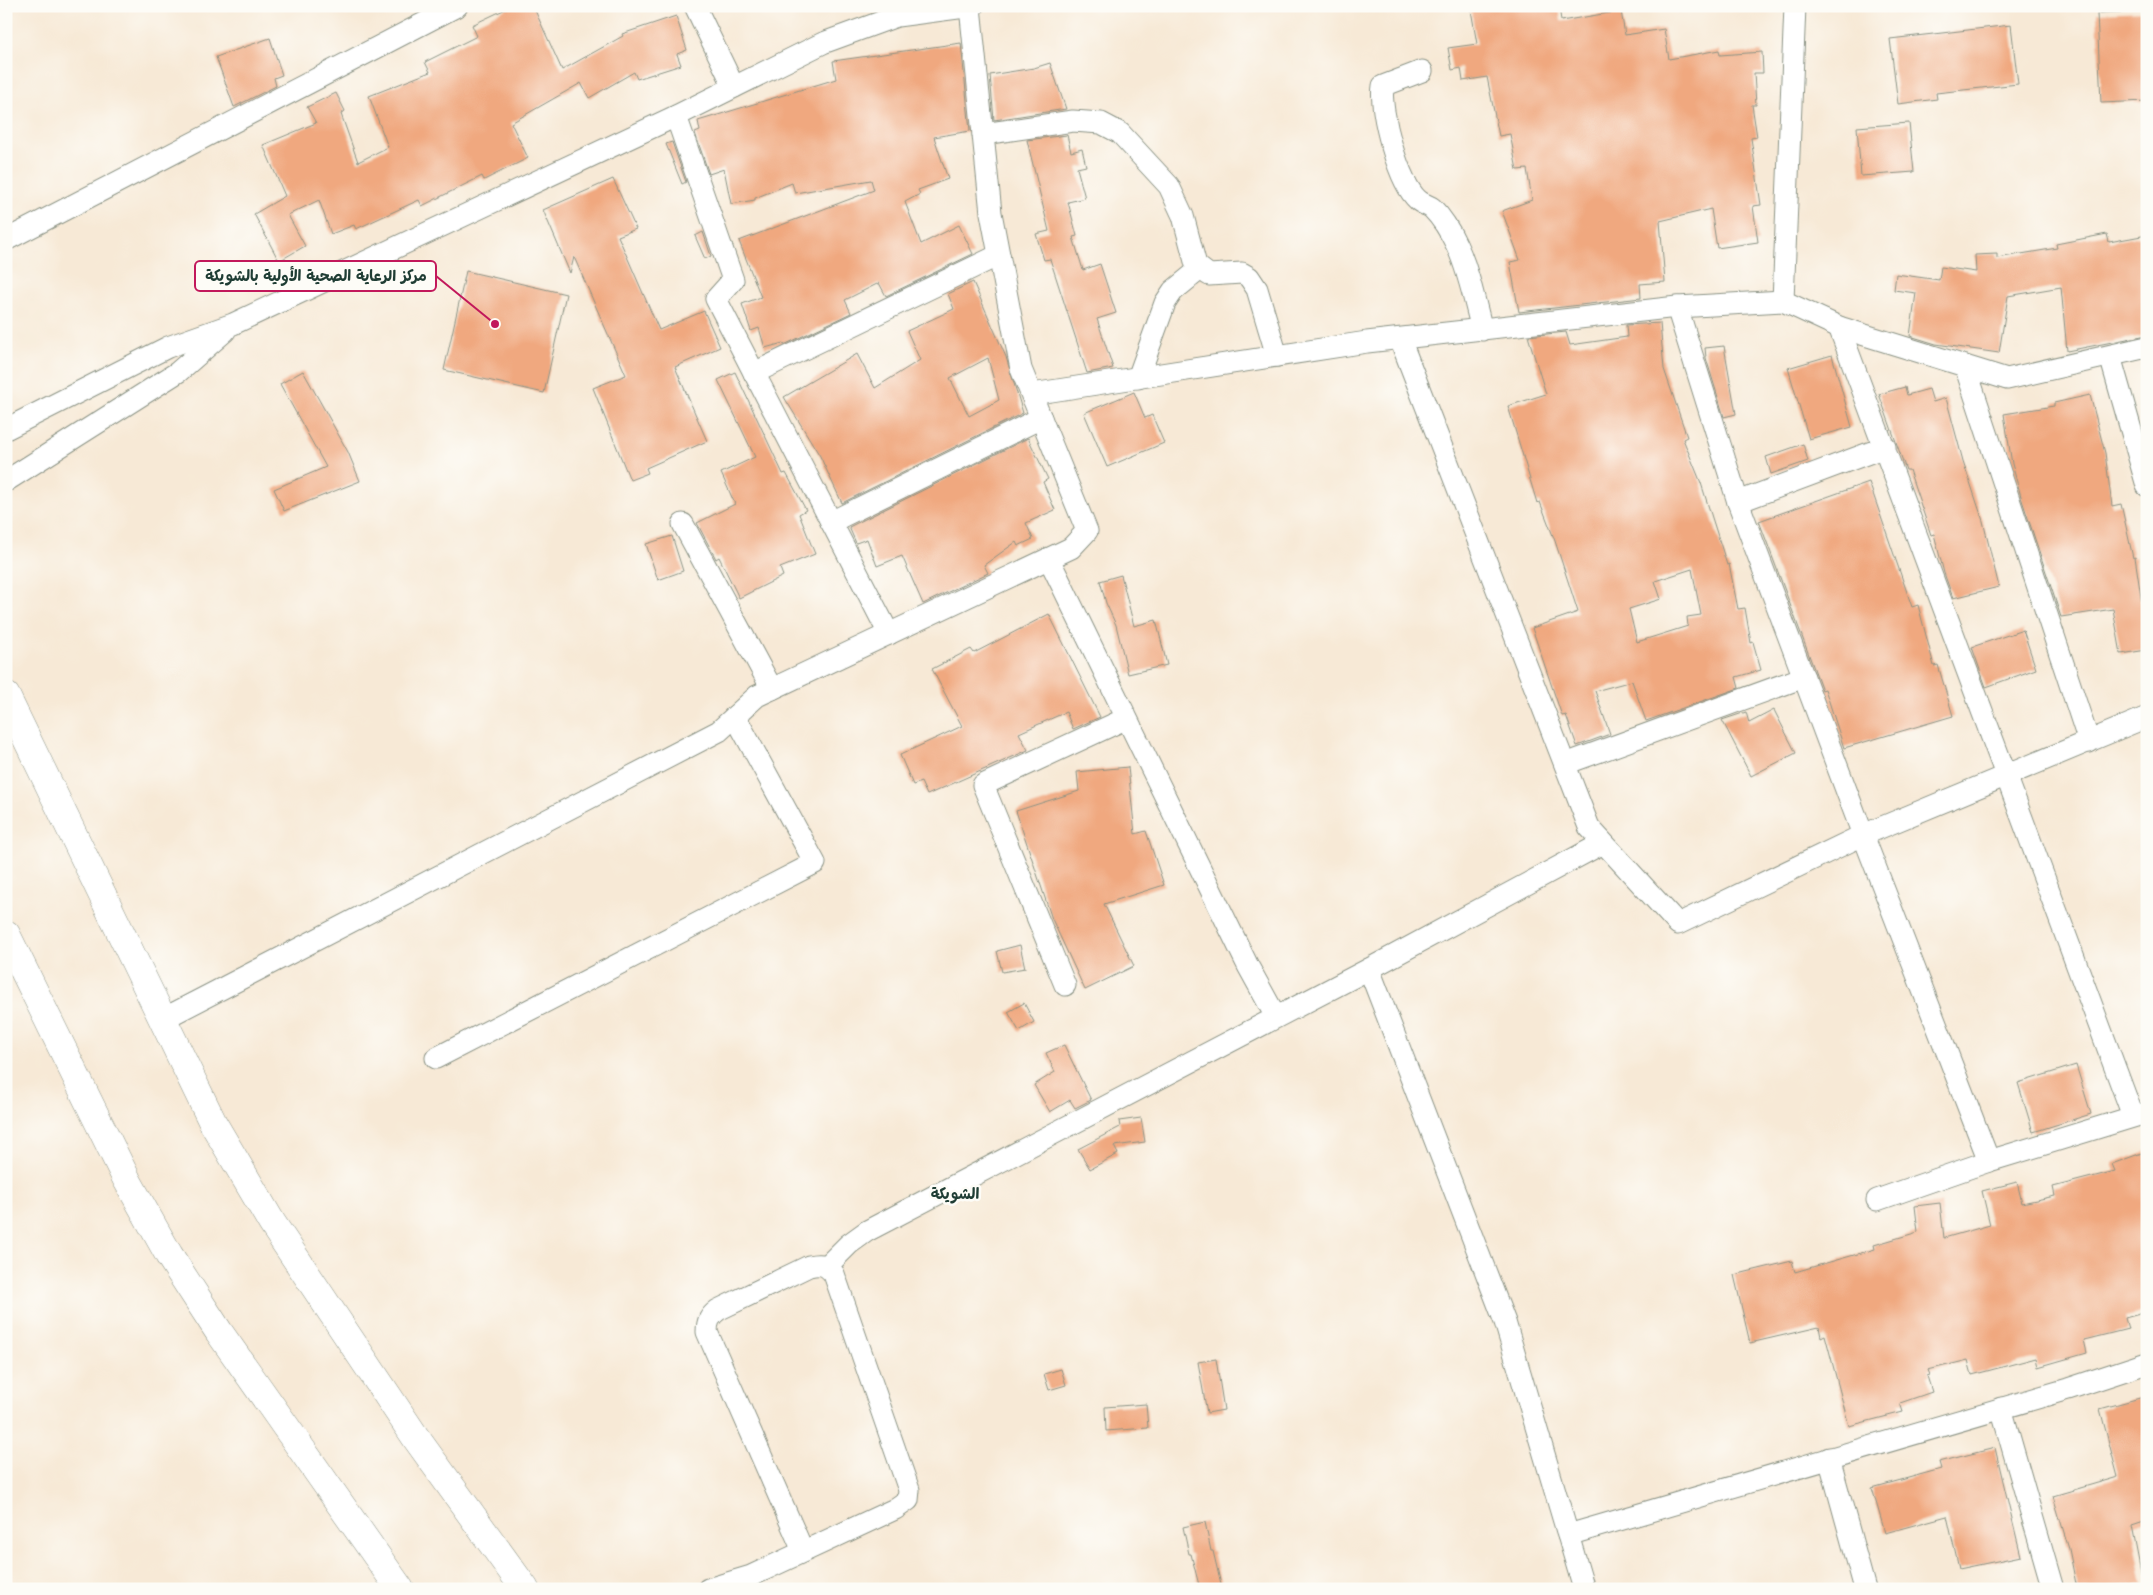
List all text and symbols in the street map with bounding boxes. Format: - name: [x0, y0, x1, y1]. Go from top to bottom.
- callout: مركز الرعاية الصحية الأولية بالشويكة: [195, 261, 436, 291]
- text: مركز الرعاية الصحية الأولية بالشويكة: [205, 263, 427, 286]
- district label: الشويكة: [931, 1181, 979, 1204]

